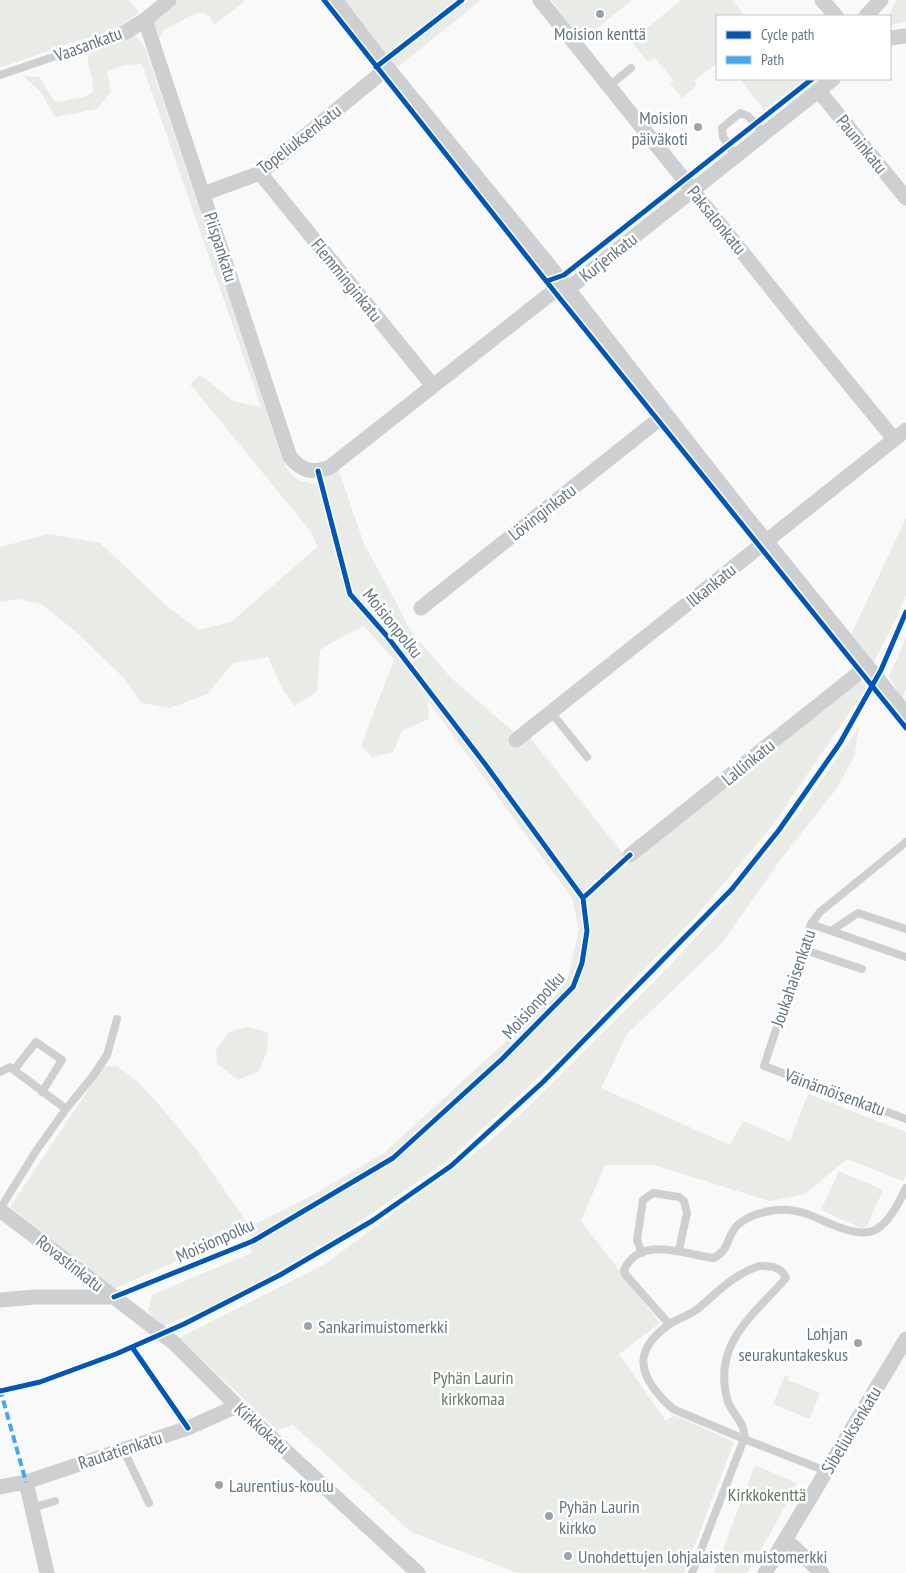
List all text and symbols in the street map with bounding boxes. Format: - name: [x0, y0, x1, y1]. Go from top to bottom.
- marker: Moision kenttä: [594, 8, 606, 20]
- legend: [716, 15, 891, 80]
- street label: Vaasankatu: [50, 21, 125, 67]
- place label: Moision kenttä: [554, 22, 646, 45]
- text: Cycle path: [761, 25, 814, 44]
- text: Path: [761, 50, 784, 69]
- street label: Topeliuksenkatu: [252, 99, 346, 179]
- place label: Moision päiväkoti: [631, 106, 688, 150]
- street label: Pauninkatu: [831, 110, 893, 178]
- marker: Moision päiväkoti: [692, 121, 704, 133]
- street label: Paksalonkatu: [682, 181, 752, 259]
- street label: Piispankatu: [199, 209, 243, 285]
- street label: Kurjenkatu: [574, 227, 642, 287]
- street label: Flemminginkatu: [306, 234, 388, 326]
- street label: Lövinginkatu: [504, 478, 580, 546]
- street label: Ilkankatu: [681, 558, 741, 612]
- street label: Moisionpolku: [358, 583, 428, 663]
- street label: Lallinkatu: [717, 734, 779, 790]
- street label: Joukahaisenkatu: [765, 926, 820, 1031]
- street label: Moisionpolku: [497, 966, 569, 1044]
- street label: Väinämöisenkatu: [780, 1063, 889, 1121]
- street label: Moisionpolku: [172, 1213, 258, 1267]
- street label: Rovastinkatu: [32, 1229, 108, 1297]
- place label: Sankarimuistomerkki: [318, 1315, 448, 1338]
- marker: Sankarimuistomerkki: [302, 1320, 314, 1332]
- place label: Lohjan seurakuntakeskus: [738, 1322, 848, 1366]
- marker: Lohjan seurakuntakeskus: [852, 1337, 864, 1349]
- park label: Pyhän Laurin kirkkomaa: [433, 1366, 513, 1410]
- street label: Sibeliuksenkatu: [816, 1382, 886, 1478]
- street label: Kirkkokatu: [230, 1397, 294, 1459]
- street label: Rautatienkatu: [75, 1426, 165, 1474]
- place label: Laurentius-koulu: [229, 1474, 334, 1497]
- marker: Laurentius-koulu: [213, 1479, 225, 1491]
- park label: Kirkkokenttä: [728, 1483, 806, 1506]
- place label: Pyhän Laurin kirkko: [559, 1495, 640, 1539]
- marker: Pyhän Laurin kirkko: [543, 1510, 555, 1522]
- place label: Unohdettujen lohjalaisten muistomerkki: [578, 1545, 827, 1568]
- marker: Unohdettujen lohjalaisten muistomerkki: [562, 1550, 574, 1562]

